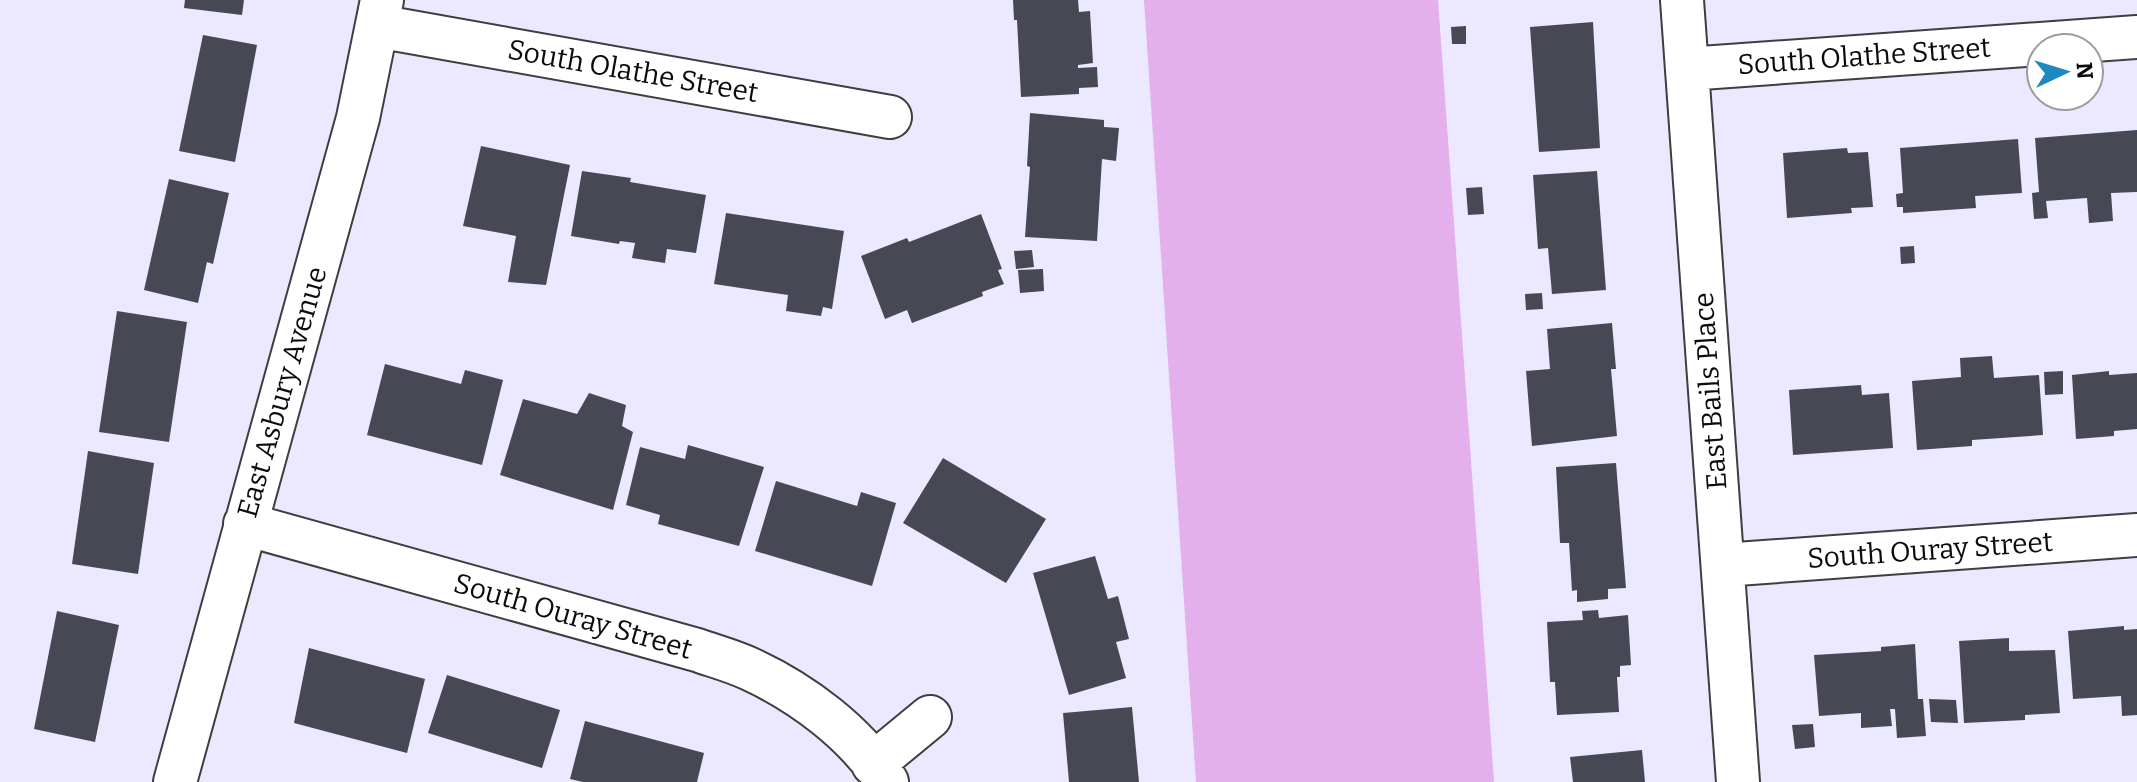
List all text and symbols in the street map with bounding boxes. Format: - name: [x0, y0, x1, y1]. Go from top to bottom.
- street label: South Olathe Street: [1736, 31, 1992, 81]
- north arrow: [2025, 32, 2105, 112]
- street label: South Olathe Street: [505, 33, 761, 109]
- text: N: [2070, 61, 2099, 80]
- street label: East Asbury Avenue: [230, 263, 334, 521]
- street label: East Bails Place: [1687, 291, 1733, 491]
- street label: South Ouray Street: [1806, 525, 2054, 575]
- street label: South Ouray Street: [450, 566, 696, 666]

